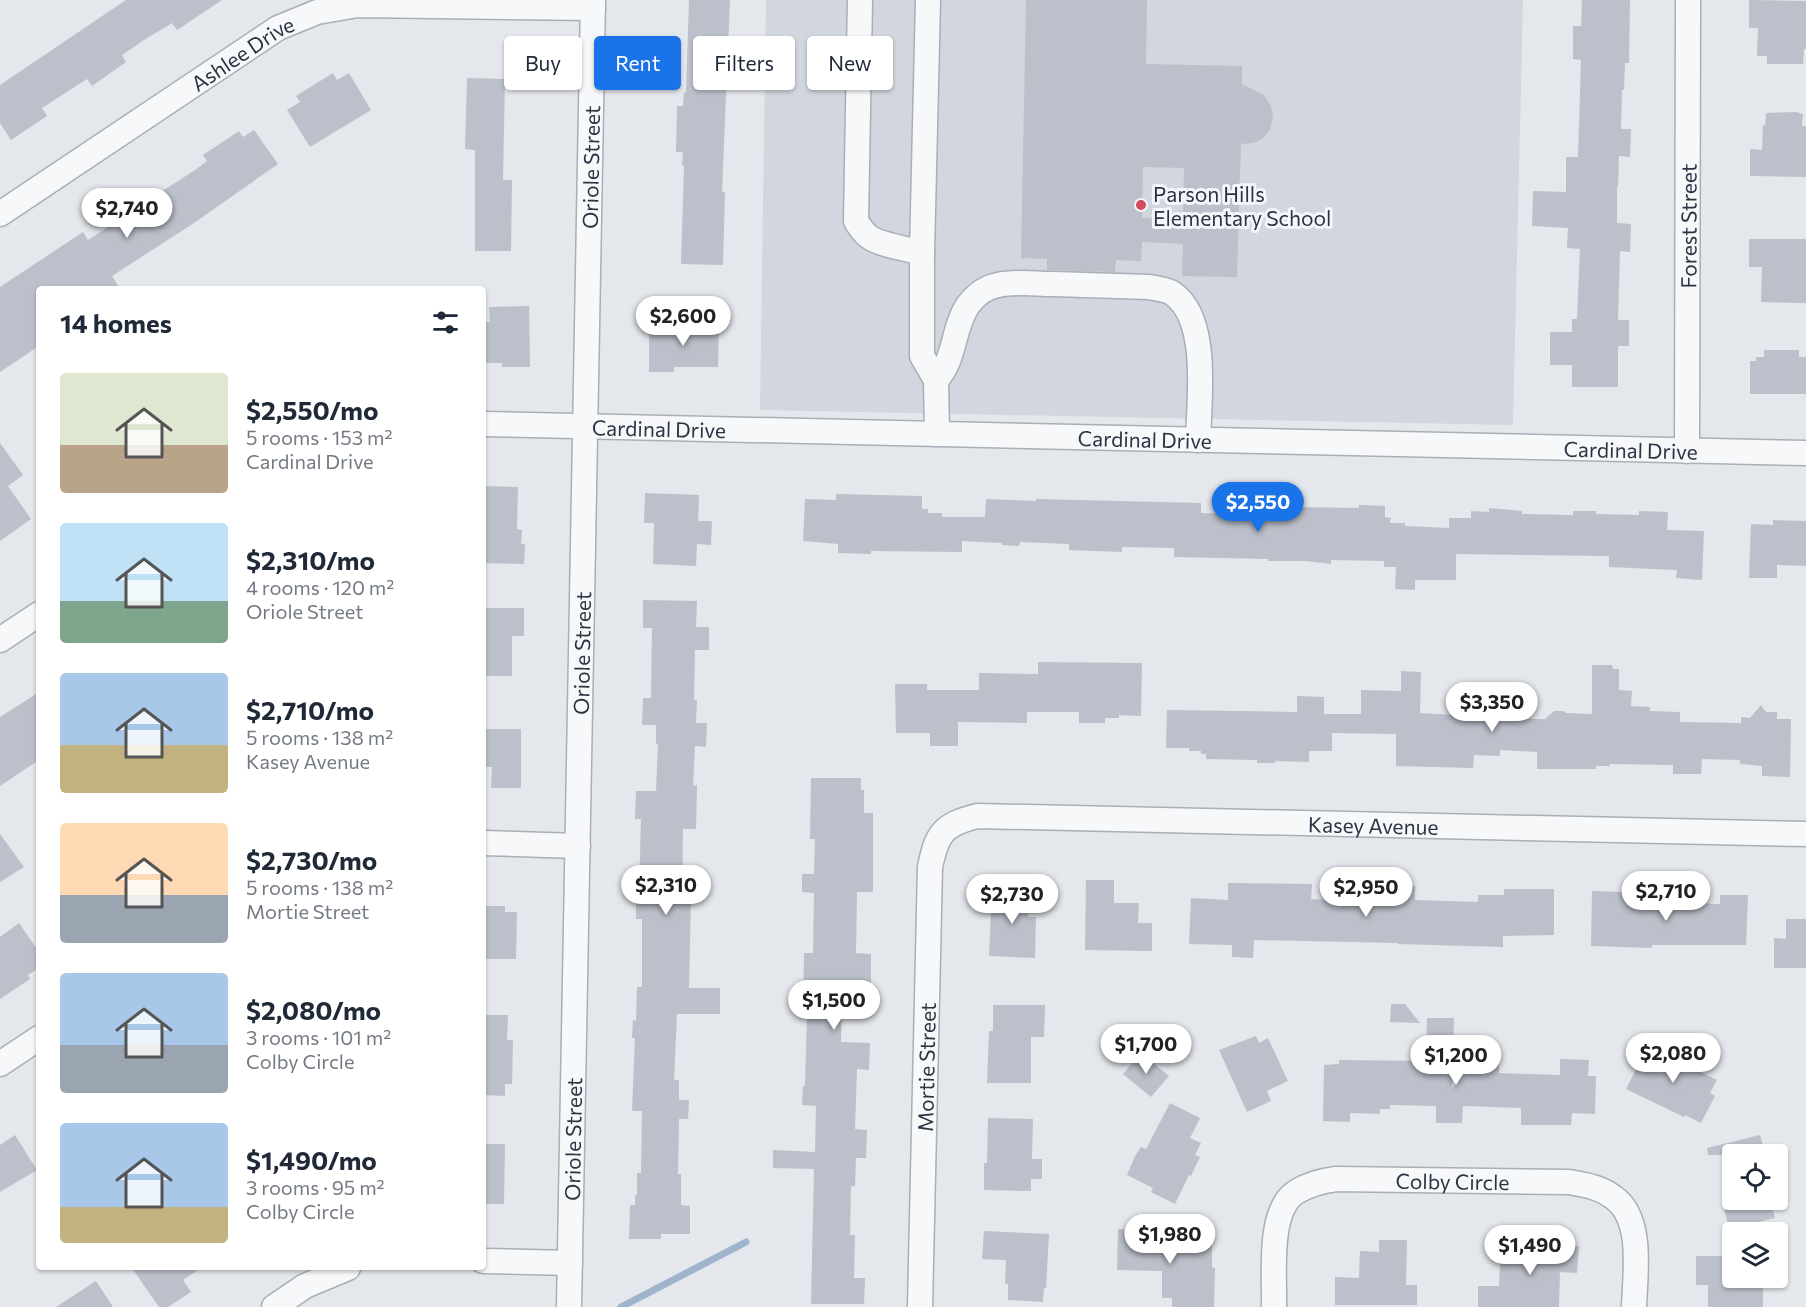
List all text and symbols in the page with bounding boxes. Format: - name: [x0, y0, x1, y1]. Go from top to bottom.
- street label: Ashlee Drive: [186, 10, 297, 95]
- chip: Buy: [504, 36, 582, 90]
- chip: Rent: [594, 36, 681, 90]
- chip: Filters: [693, 36, 795, 90]
- chip: New: [807, 36, 893, 90]
- street label: Oriole Street: [576, 105, 604, 229]
- street label: Forest Street: [1675, 164, 1700, 288]
- place label: Parson Hills Elementary School: [1153, 181, 1331, 230]
- pin: $2,740: [78, 188, 176, 239]
- text: $2,740: [95, 195, 159, 219]
- marker: Parson Hills Elementary School: [1134, 198, 1148, 212]
- pin: $2,600: [634, 296, 732, 347]
- text: $2,600: [650, 303, 716, 327]
- icon: filters: [429, 306, 462, 339]
- text: 14 homes: [60, 307, 172, 338]
- text: $2,550/mo: [246, 394, 378, 425]
- icon: home: [108, 397, 180, 469]
- street label: Cardinal Drive: [592, 414, 726, 442]
- text: 5 rooms · 153 m²: [246, 425, 393, 449]
- street label: Cardinal Drive: [1078, 425, 1212, 452]
- street label: Cardinal Drive: [1563, 435, 1698, 463]
- text: Cardinal Drive: [246, 449, 374, 473]
- pin: $2,550: [1209, 482, 1307, 533]
- text: $2,550: [1226, 489, 1290, 513]
- text: $2,310/mo: [246, 544, 375, 575]
- icon: home: [108, 547, 180, 619]
- text: 4 rooms · 120 m²: [246, 575, 394, 599]
- street label: Oriole Street: [567, 591, 595, 715]
- text: Oriole Street: [246, 599, 363, 623]
- pin: $3,350: [1443, 682, 1541, 733]
- text: $3,350: [1460, 689, 1524, 713]
- text: $2,710/mo: [246, 694, 374, 725]
- icon: home: [108, 697, 180, 769]
- text: 5 rooms · 138 m²: [246, 725, 393, 749]
- text: Kasey Avenue: [246, 749, 370, 773]
- street label: Kasey Avenue: [1308, 811, 1439, 839]
- text: $2,730/mo: [246, 844, 377, 875]
- icon: home: [108, 847, 180, 919]
- pin: $2,310: [617, 865, 715, 916]
- pin: $2,950: [1317, 867, 1415, 918]
- pin: $2,710: [1617, 871, 1715, 922]
- text: $2,310: [635, 872, 697, 896]
- pin: $2,730: [963, 874, 1061, 925]
- text: $2,950: [1334, 874, 1398, 898]
- text: 5 rooms · 138 m²: [246, 875, 393, 899]
- text: $2,710: [1636, 878, 1697, 902]
- text: $2,730: [980, 881, 1044, 905]
- text: Mortie Street: [246, 899, 369, 923]
- pin: $1,500: [785, 980, 883, 1031]
- text: $1,500: [802, 987, 866, 1011]
- text: $2,080/mo: [246, 994, 381, 1025]
- icon: home: [108, 997, 180, 1069]
- street label: Mortie Street: [911, 1002, 939, 1132]
- pin: $1,700: [1097, 1024, 1195, 1075]
- text: 3 rooms · 101 m²: [246, 1025, 391, 1049]
- text: $1,700: [1115, 1031, 1177, 1055]
- pin: $2,080: [1624, 1033, 1722, 1084]
- pin: $1,200: [1407, 1035, 1505, 1086]
- text: $2,080: [1640, 1040, 1706, 1064]
- text: $1,200: [1424, 1042, 1488, 1066]
- text: Colby Circle: [246, 1049, 355, 1073]
- street label: Oriole Street: [558, 1077, 586, 1201]
- text: $1,490/mo: [246, 1144, 377, 1175]
- map controls: [1722, 1144, 1788, 1288]
- button: locate: [1722, 1144, 1788, 1210]
- icon: home: [108, 1147, 180, 1219]
- street label: Colby Circle: [1395, 1167, 1510, 1194]
- text: 3 rooms · 95 m²: [246, 1175, 385, 1199]
- text: Colby Circle: [246, 1199, 355, 1223]
- pin: $1,980: [1121, 1214, 1219, 1265]
- text: $1,980: [1138, 1221, 1202, 1245]
- button: layers: [1722, 1222, 1788, 1288]
- pin: $1,490: [1481, 1225, 1579, 1276]
- text: $1,490: [1498, 1232, 1562, 1256]

